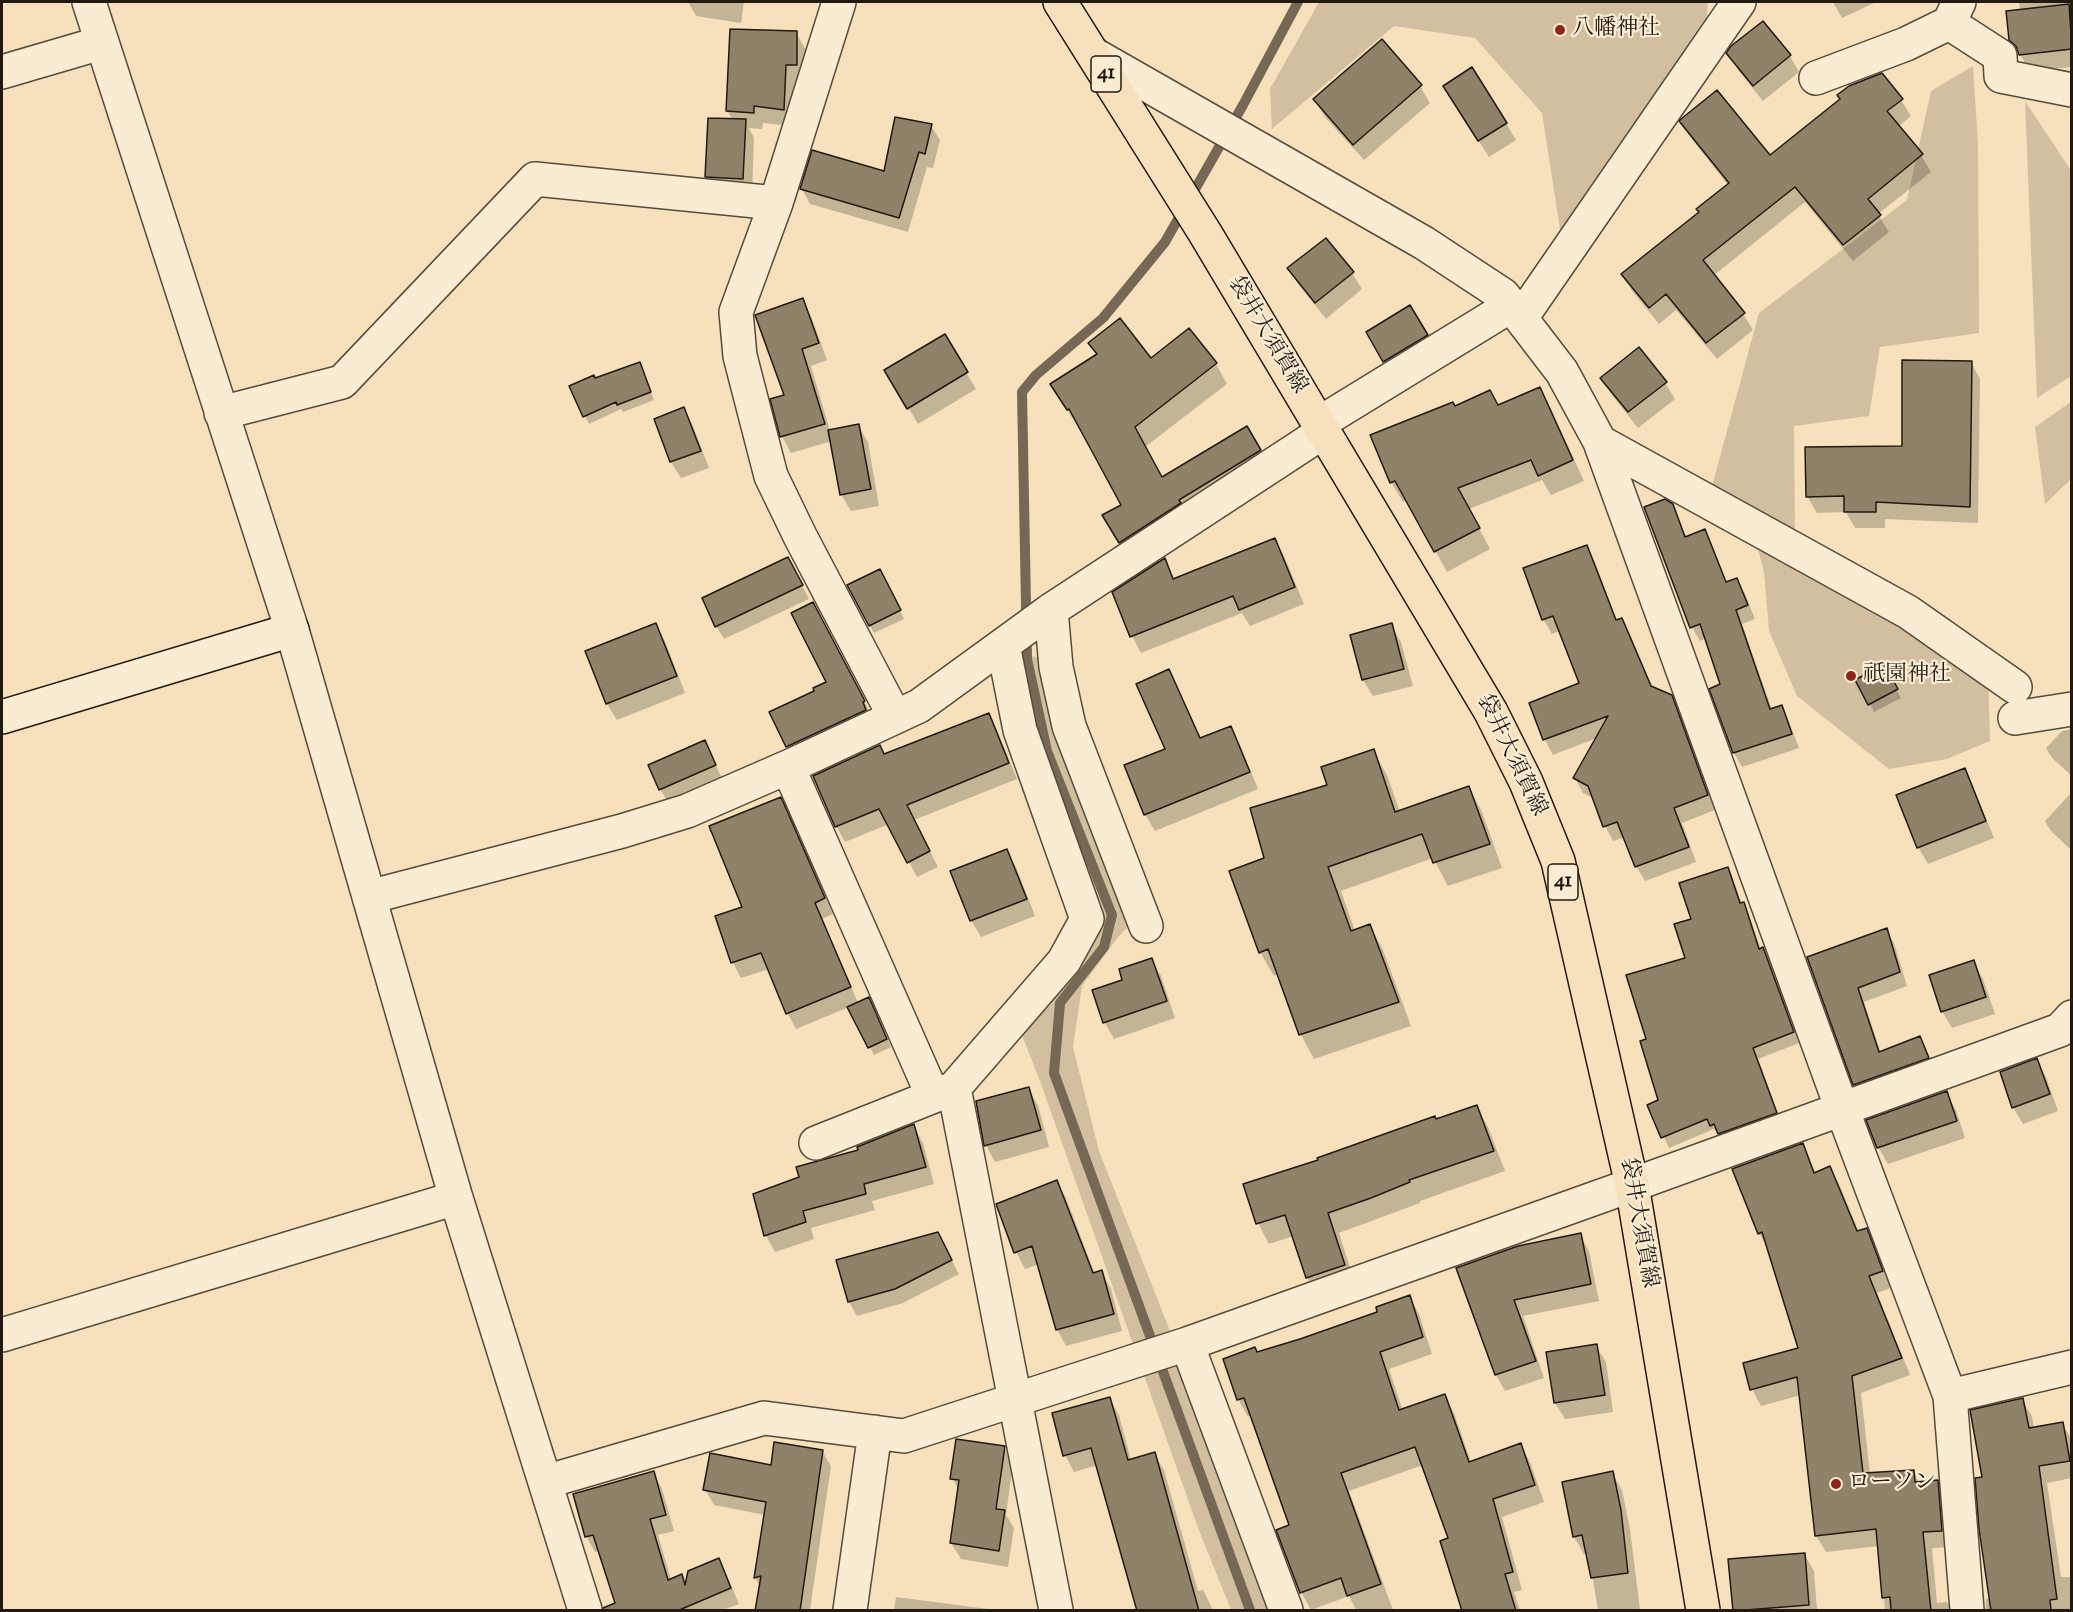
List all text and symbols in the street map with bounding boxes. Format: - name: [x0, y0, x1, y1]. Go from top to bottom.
- place label: 八幡神社: [1572, 17, 1660, 43]
- marker: 八幡神社: [1553, 23, 1567, 37]
- road number: 41: [1091, 56, 1121, 92]
- street label: 袋井大須賀線: [1221, 273, 1311, 399]
- place label: 祇園神社: [1863, 663, 1951, 689]
- marker: 祇園神社: [1844, 669, 1858, 683]
- street label: 袋井大須賀線: [1469, 691, 1551, 821]
- road number: 41: [1548, 864, 1578, 900]
- street label: 袋井大須賀線: [1613, 1156, 1661, 1290]
- place label: ローソン: [1848, 1471, 1936, 1497]
- marker: ローソン: [1829, 1477, 1843, 1491]

